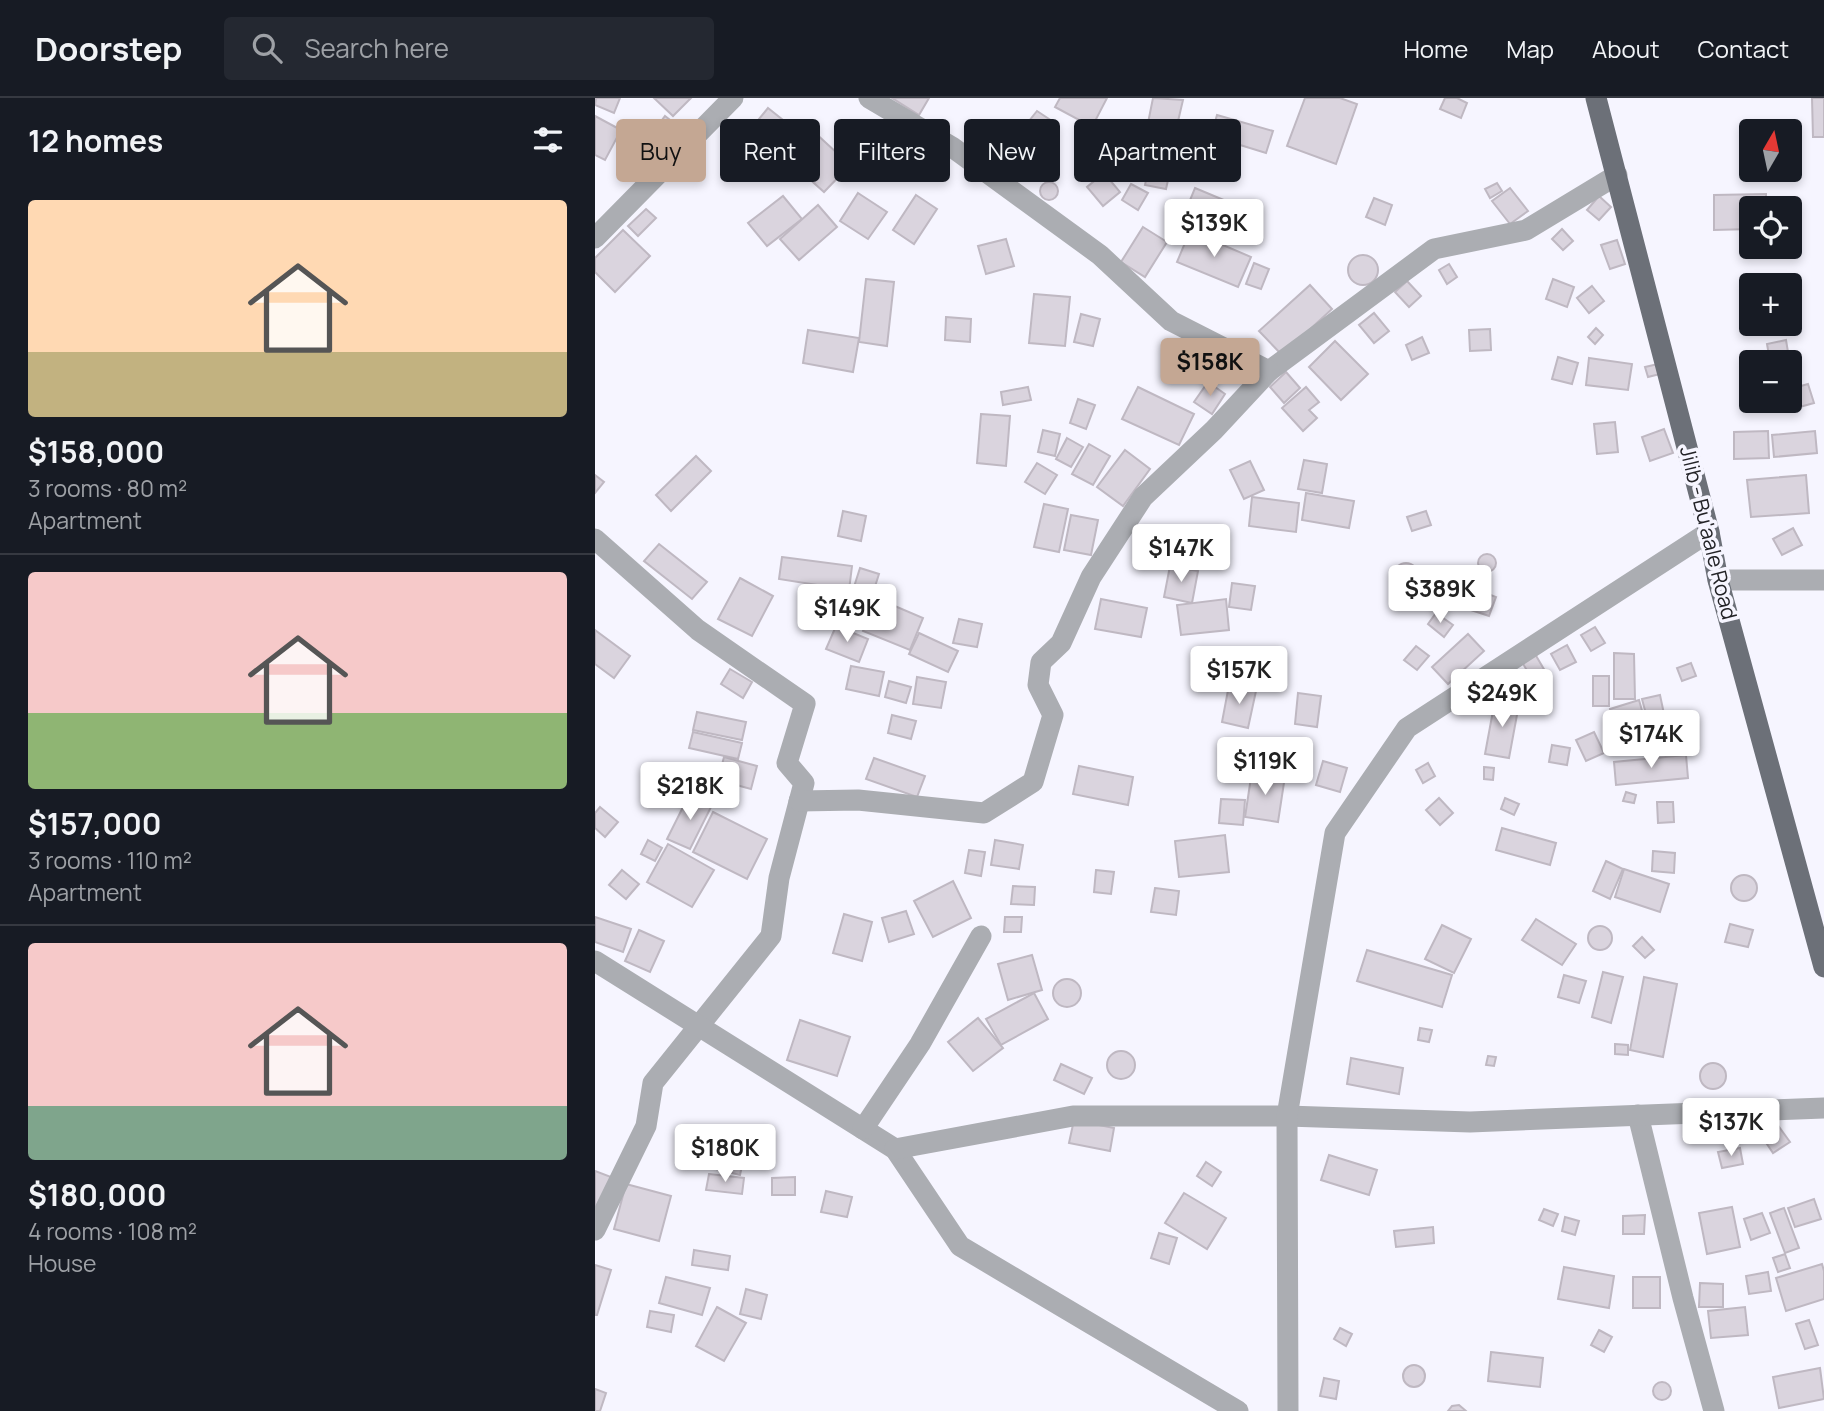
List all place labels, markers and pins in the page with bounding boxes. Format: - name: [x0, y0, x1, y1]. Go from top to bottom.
- pin: $139K: [1165, 200, 1263, 259]
- pin: $158K: [1161, 338, 1259, 398]
- pin: $147K: [1132, 524, 1230, 584]
- pin: $389K: [1391, 566, 1489, 625]
- pin: $149K: [798, 584, 896, 644]
- pin: $157K: [1190, 646, 1288, 706]
- pin: $249K: [1453, 670, 1551, 729]
- pin: $174K: [1602, 710, 1700, 770]
- pin: $119K: [1216, 738, 1314, 797]
- pin: $218K: [641, 762, 739, 822]
- pin: $137K: [1682, 1098, 1780, 1158]
- pin: $180K: [676, 1124, 774, 1184]

